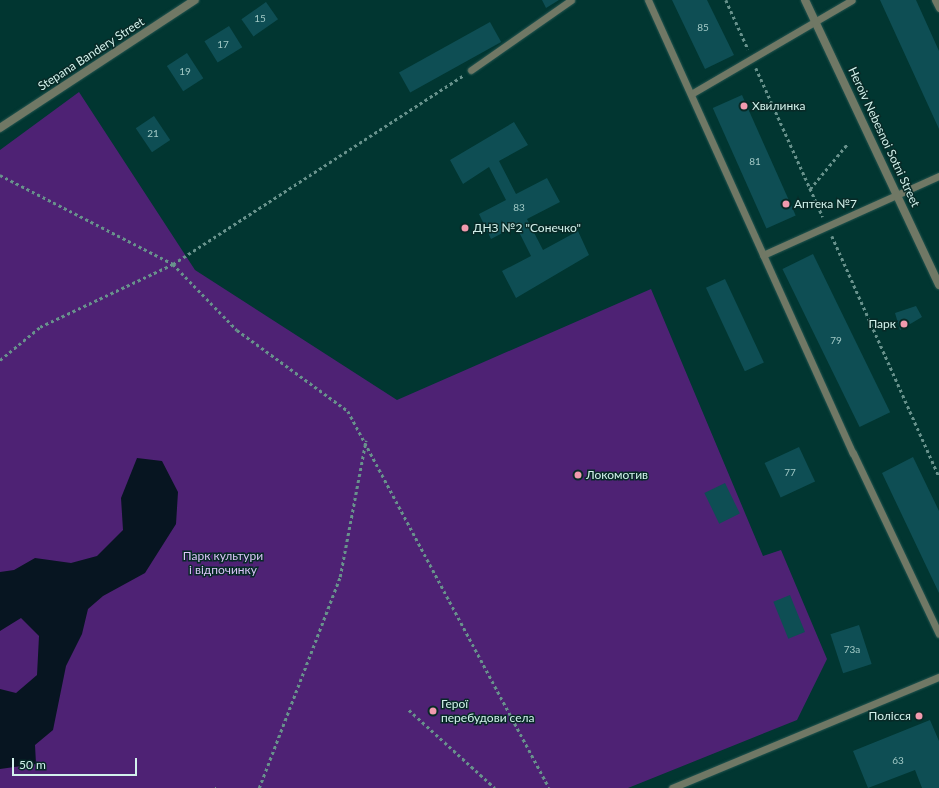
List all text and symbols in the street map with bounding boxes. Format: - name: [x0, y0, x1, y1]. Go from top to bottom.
- house number: 15: [254, 13, 266, 25]
- street label: Stepana Bandery Street: [35, 14, 147, 94]
- house number: 85: [697, 22, 709, 34]
- house number: 17: [217, 39, 229, 51]
- street label: Heroiv Nebesnoi Sotni Street: [845, 65, 923, 209]
- house number: 19: [179, 66, 191, 78]
- place label: Хвилинка: [752, 99, 805, 113]
- marker: Хвилинка: [739, 101, 749, 111]
- house number: 21: [147, 128, 159, 140]
- house number: 81: [749, 156, 761, 168]
- place label: Аптека №7: [794, 197, 857, 211]
- marker: Аптека №7: [781, 199, 791, 209]
- house number: 83: [513, 202, 525, 214]
- place label: ДНЗ №2 "Сонечко": [473, 221, 581, 235]
- marker: ДНЗ №2 "Сонечко": [460, 223, 470, 233]
- place label: Парк: [868, 317, 896, 331]
- marker: Парк: [899, 319, 909, 329]
- house number: 79: [830, 335, 842, 347]
- house number: 77: [784, 467, 796, 479]
- place label: Локомотив: [586, 468, 648, 482]
- marker: Локомотив: [573, 470, 583, 480]
- park label: Парк культури і відпочинку: [183, 549, 263, 577]
- house number: 73а: [844, 644, 860, 656]
- place label: Герої перебудови села: [441, 697, 535, 725]
- marker: Герої перебудови села: [428, 706, 438, 716]
- place label: Полісся: [869, 709, 911, 723]
- marker: Полісся: [914, 711, 924, 721]
- scale bar: [14, 750, 139, 776]
- house number: 63: [892, 755, 904, 767]
- text: 50 m: [19, 757, 46, 772]

